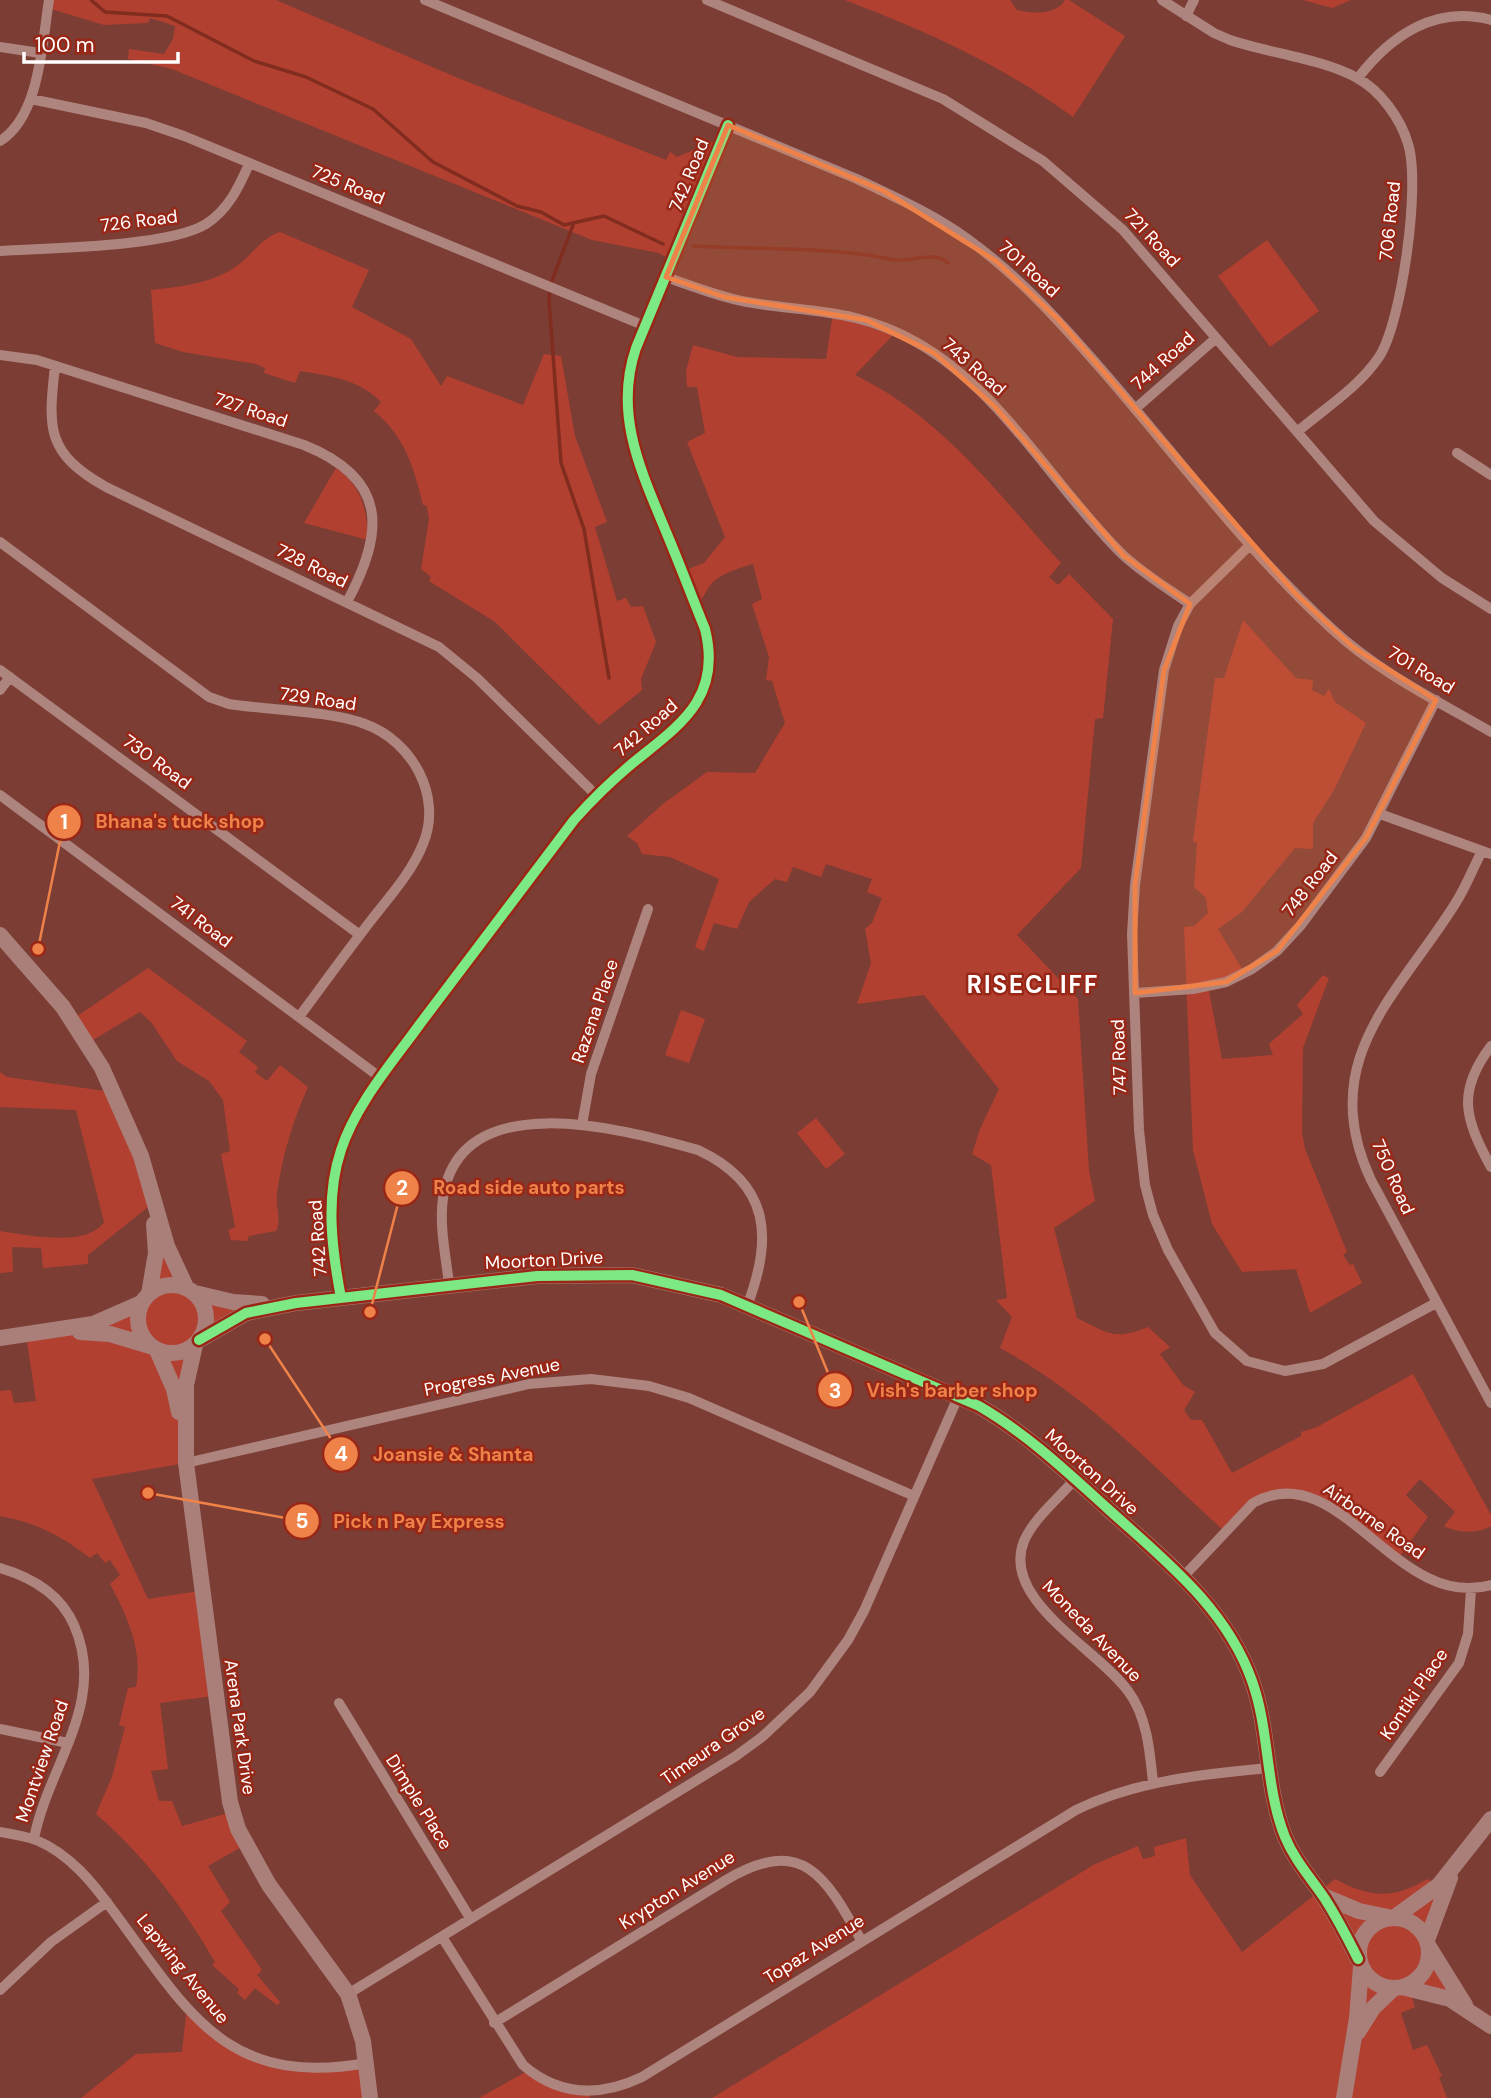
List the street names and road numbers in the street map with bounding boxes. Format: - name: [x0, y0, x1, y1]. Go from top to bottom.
- street label: 742 Road: [664, 135, 714, 215]
- street label: 725 Road: [308, 159, 388, 211]
- street label: 706 Road: [1374, 180, 1406, 262]
- street label: 726 Road: [99, 204, 179, 238]
- street label: 721 Road: [1119, 204, 1185, 272]
- street label: 701 Road: [993, 235, 1065, 303]
- street label: 744 Road: [1126, 326, 1200, 396]
- street label: 743 Road: [937, 333, 1011, 401]
- street label: 727 Road: [211, 387, 291, 433]
- street label: 728 Road: [272, 538, 352, 594]
- street label: 701 Road: [1383, 641, 1459, 699]
- street label: 729 Road: [278, 682, 358, 716]
- street label: 742 Road: [609, 694, 683, 762]
- street label: 730 Road: [118, 729, 196, 795]
- street label: 748 Road: [1277, 846, 1343, 922]
- street label: 741 Road: [165, 891, 237, 953]
- street label: Razena Place: [566, 956, 624, 1066]
- street label: 747 Road: [1106, 1019, 1132, 1095]
- street label: 750 Road: [1366, 1136, 1420, 1218]
- street label: 742 Road: [303, 1199, 333, 1277]
- street label: Moorton Drive: [484, 1245, 604, 1275]
- street label: Progress Avenue: [422, 1352, 562, 1402]
- street label: Moorton Drive: [1040, 1423, 1144, 1521]
- street label: Airborne Road: [1318, 1477, 1430, 1565]
- street label: Moneda Avenue: [1037, 1575, 1147, 1687]
- street label: Kontiki Place: [1375, 1644, 1453, 1744]
- street label: Arena Park Drive: [219, 1658, 261, 1796]
- street label: Montview Road: [10, 1697, 74, 1825]
- street label: Timeura Grove: [656, 1701, 770, 1791]
- street label: Dimple Place: [380, 1750, 458, 1854]
- street label: Krypton Avenue: [615, 1845, 739, 1935]
- street label: Lapwing Avenue: [131, 1909, 235, 2029]
- street label: Topaz Avenue: [759, 1909, 869, 1989]

